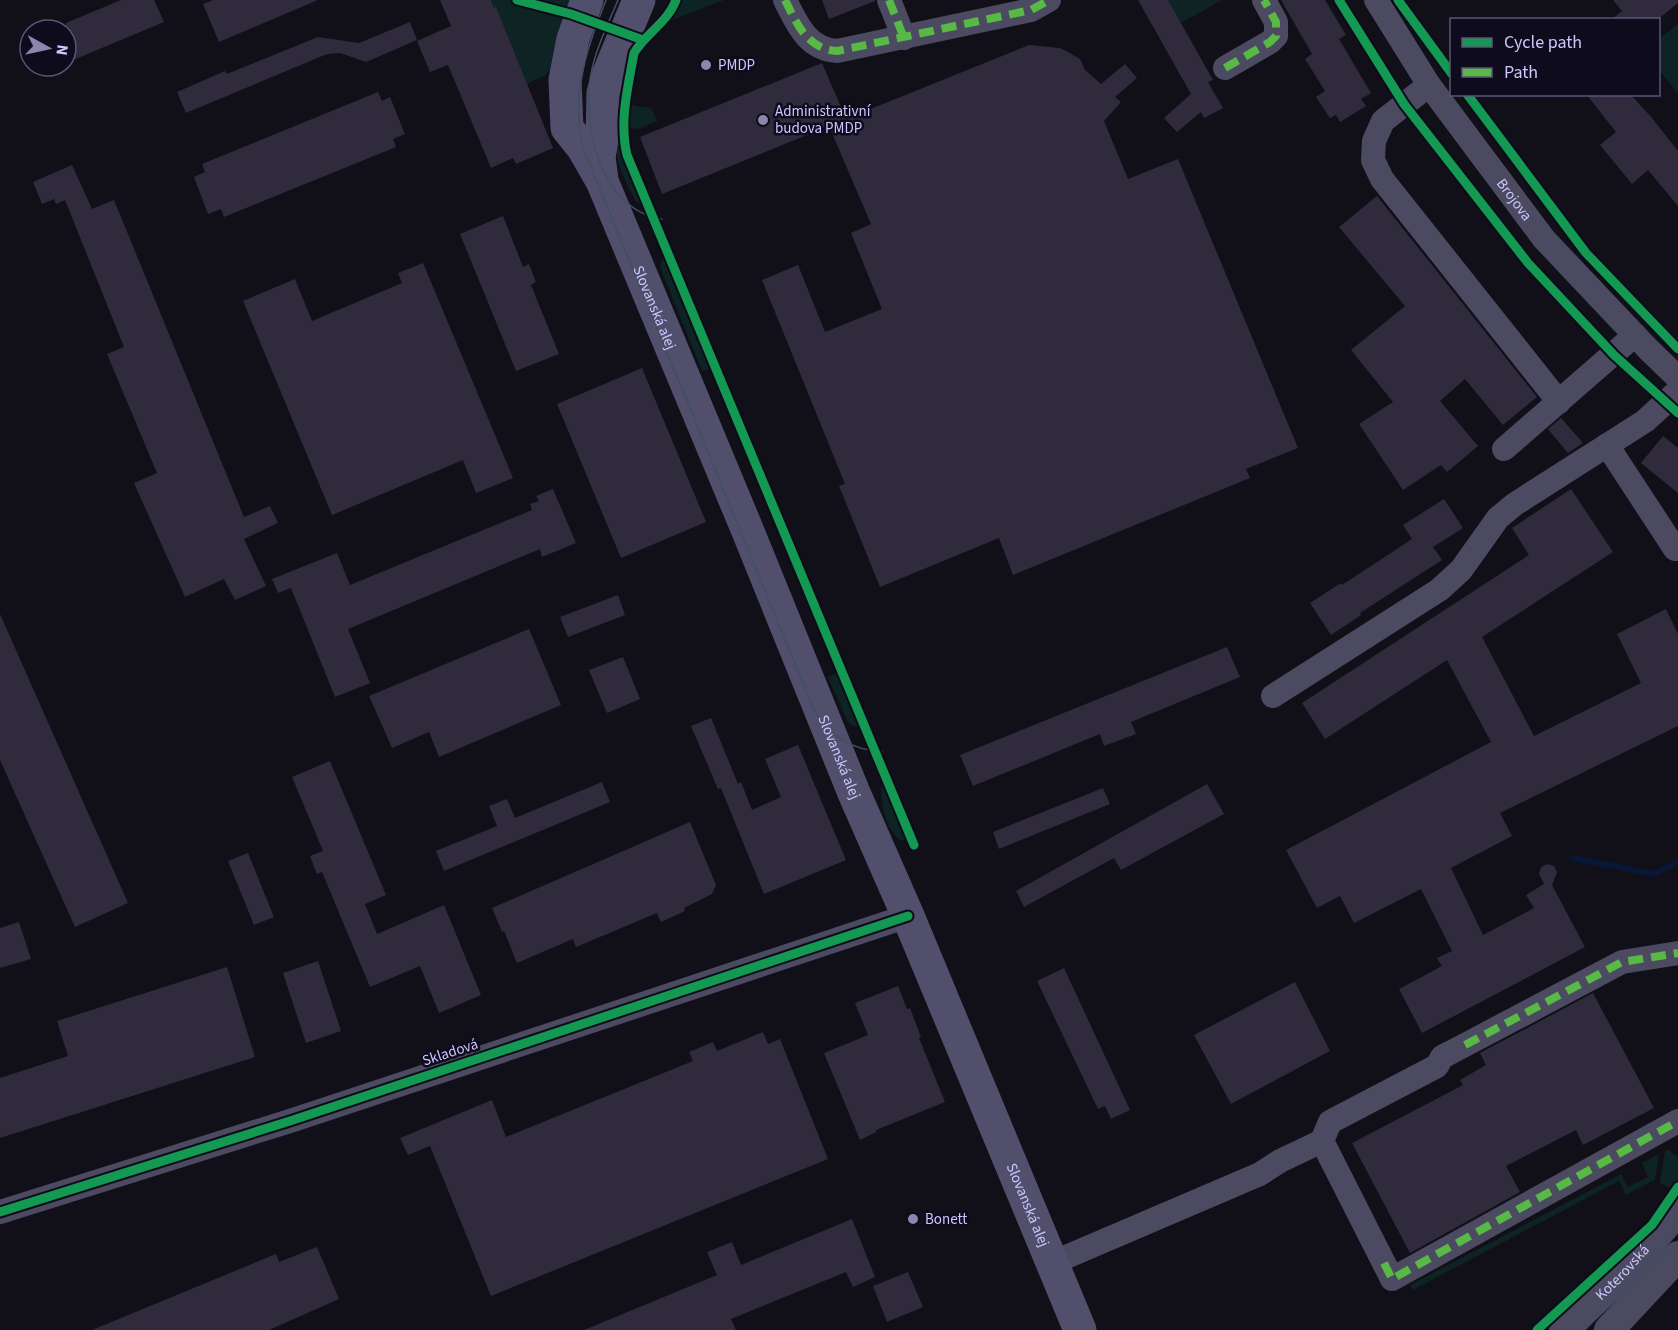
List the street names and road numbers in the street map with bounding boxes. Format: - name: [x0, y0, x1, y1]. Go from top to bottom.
- street label: Brojova: [1491, 174, 1537, 225]
- street label: Slovanská alej: [627, 263, 681, 353]
- street label: Slovanská alej: [812, 712, 865, 803]
- street label: Skladová: [420, 1034, 481, 1071]
- street label: Slovanská alej: [1001, 1160, 1054, 1250]
- street label: Koterovská: [1591, 1240, 1654, 1305]

